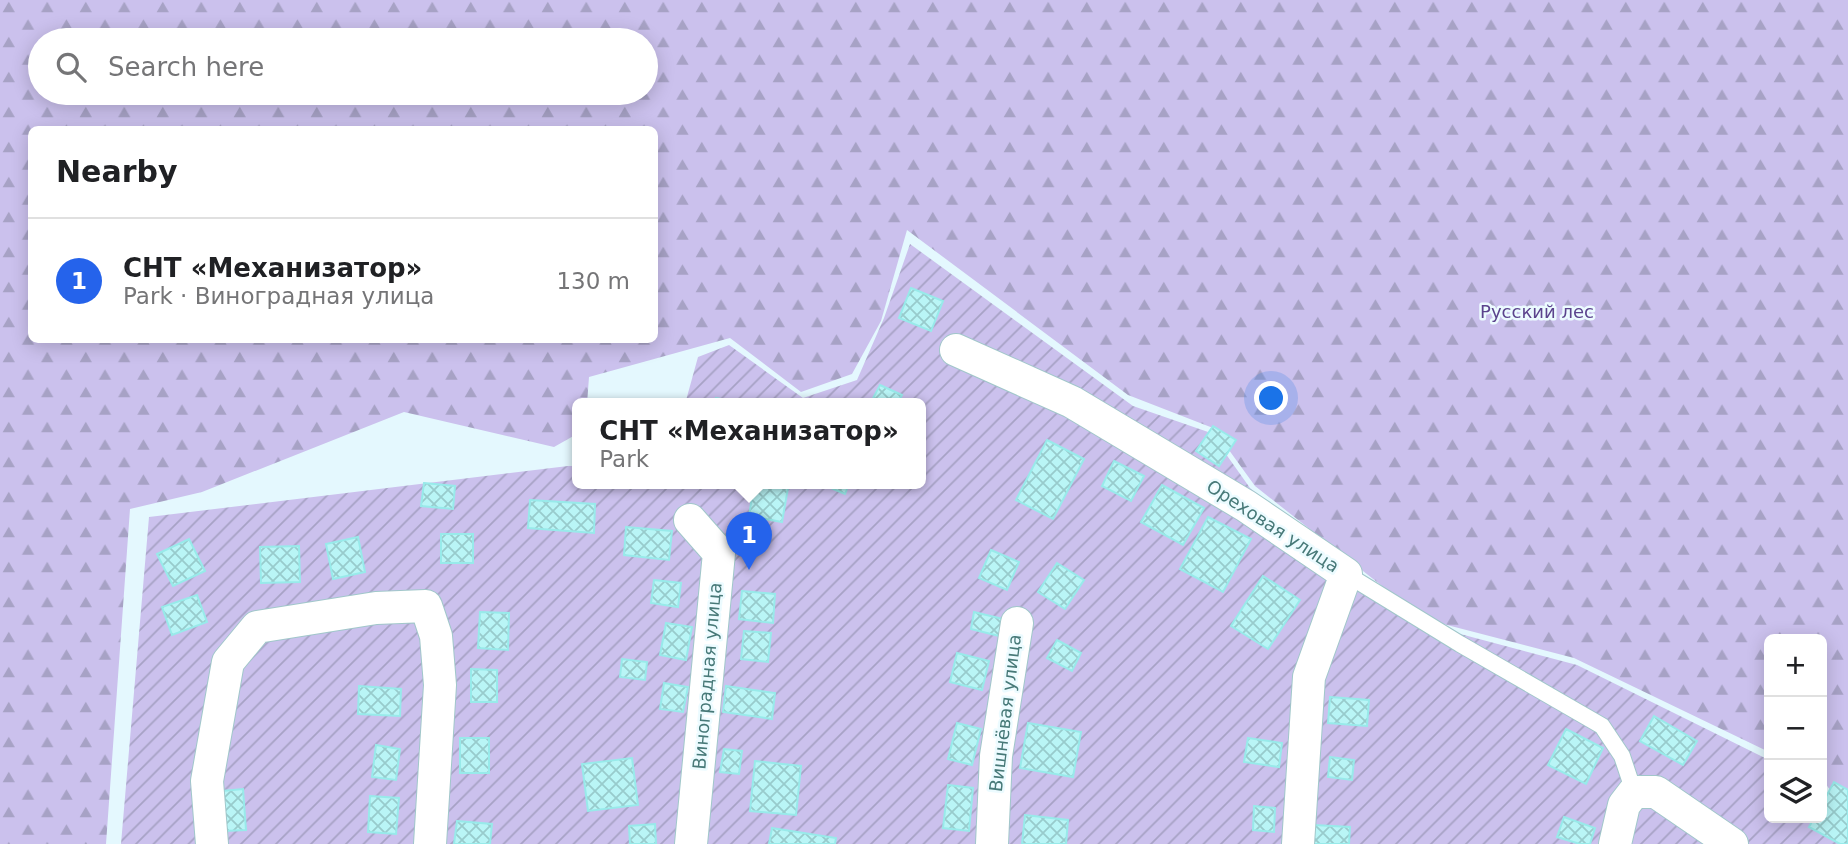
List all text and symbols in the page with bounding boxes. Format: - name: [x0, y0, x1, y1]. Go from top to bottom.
- search box: [28, 28, 658, 105]
- icon: search: [52, 48, 90, 86]
- text: Search here: [108, 52, 264, 82]
- text: Nearby: [56, 154, 178, 189]
- text: СНТ «Механизатор»: [123, 253, 422, 283]
- text: 1: [71, 268, 87, 294]
- text: 130 m: [556, 268, 630, 294]
- text: Park · Виноградная улица: [123, 283, 434, 309]
- park label: Русский лес: [1480, 301, 1594, 322]
- your location: [1254, 381, 1288, 415]
- popup: [572, 398, 926, 489]
- text: СНТ «Механизатор»: [599, 416, 899, 446]
- text: Park: [599, 446, 649, 472]
- street label: Ореховая улица: [1203, 475, 1343, 577]
- pin: 1: [726, 512, 772, 570]
- street label: Виноградная улица: [688, 582, 726, 770]
- street label: Вишнёвая улица: [985, 633, 1025, 793]
- map controls: [1764, 634, 1827, 823]
- button: +: [1764, 634, 1827, 697]
- button: −: [1764, 697, 1827, 760]
- button: layers: [1764, 760, 1827, 823]

